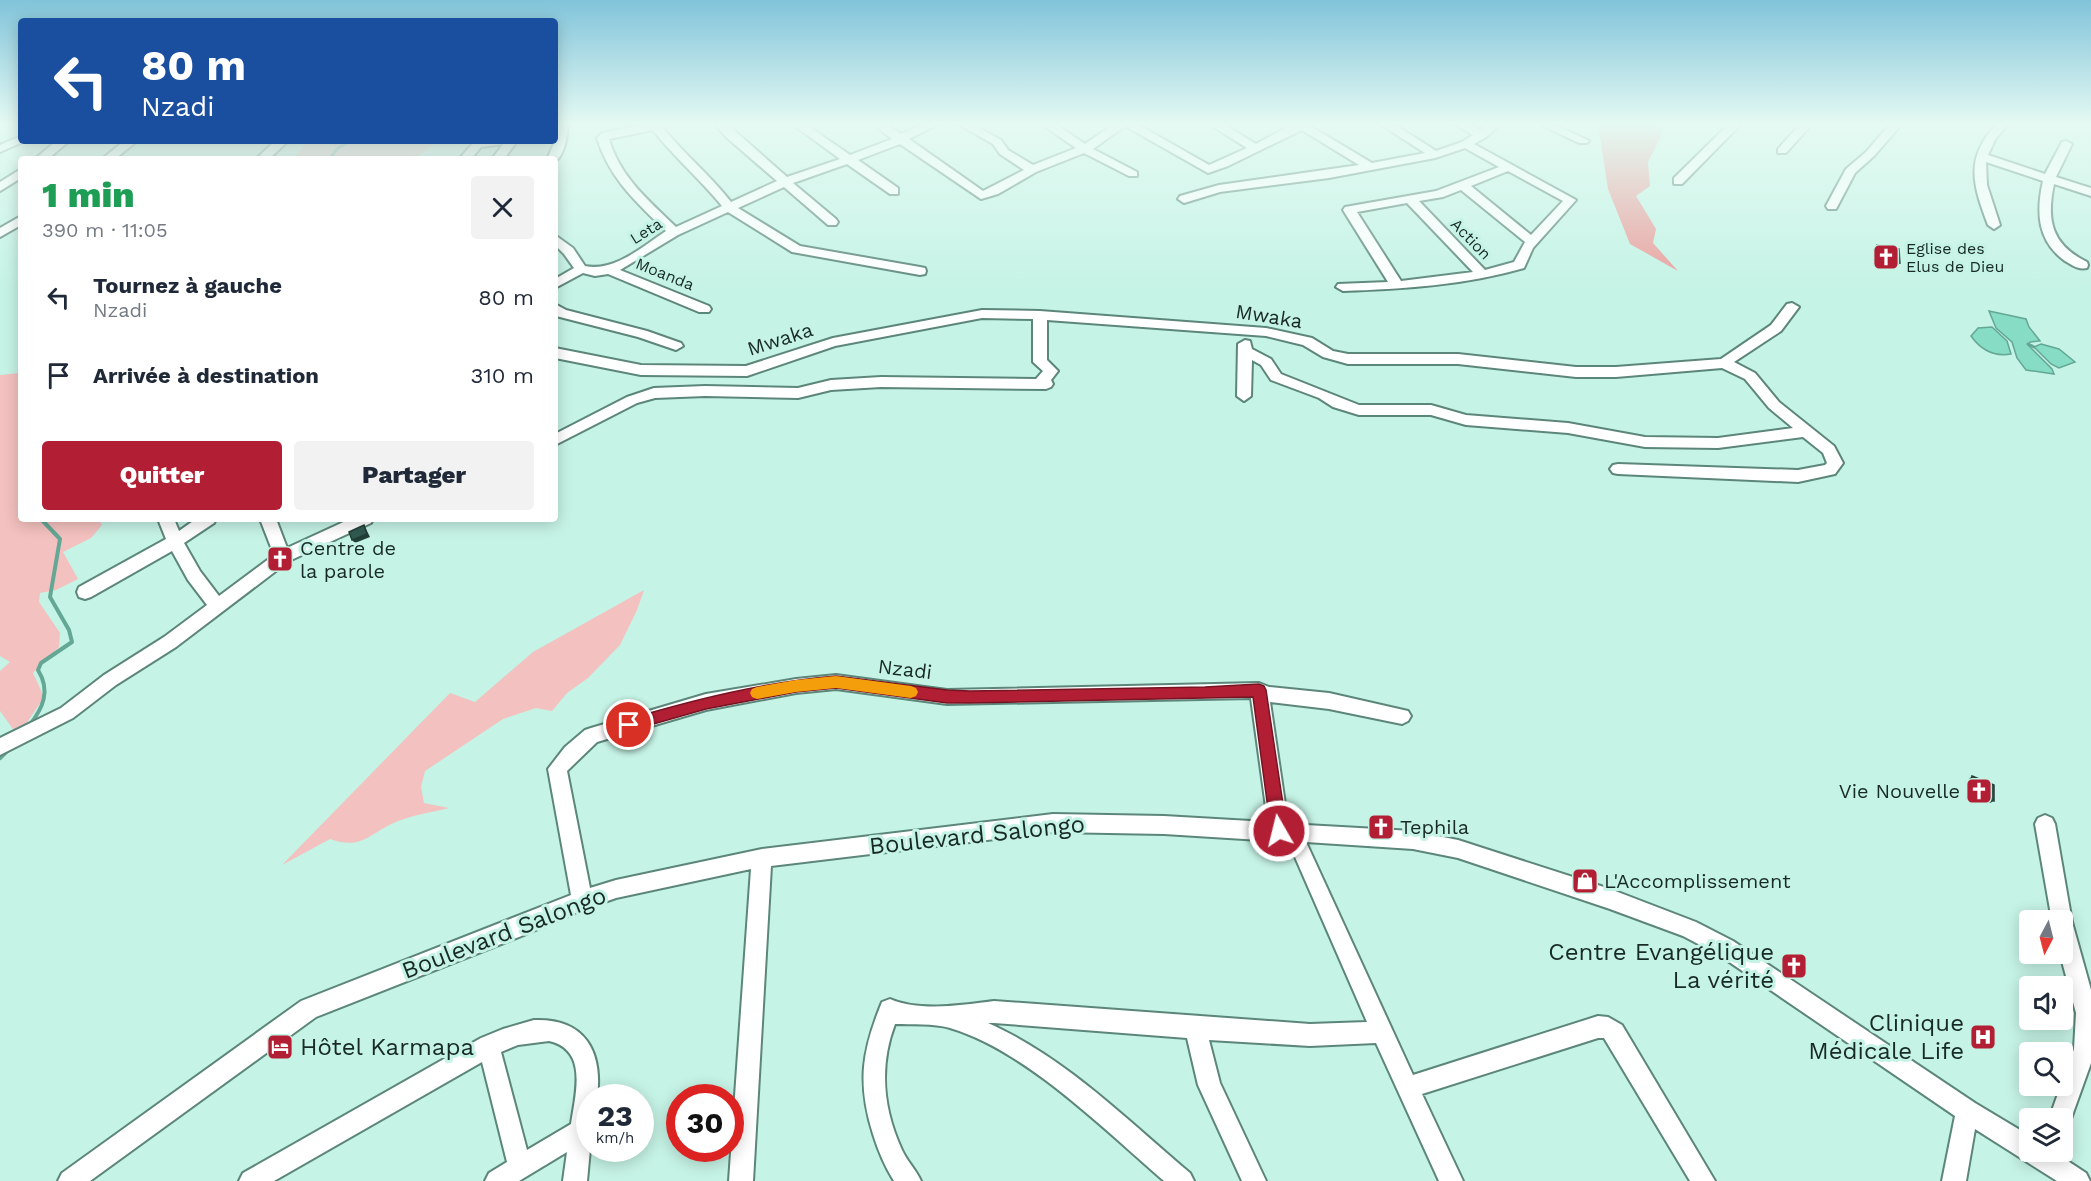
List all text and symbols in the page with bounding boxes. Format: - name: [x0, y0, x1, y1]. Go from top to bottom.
- text: 80 m: [141, 41, 246, 90]
- icon: left: [42, 42, 120, 120]
- text: Nzadi: [141, 91, 214, 123]
- text: 1 min: [42, 174, 135, 216]
- button: close: [471, 176, 534, 239]
- street label: Leta: [627, 214, 665, 248]
- street label: Action: [1447, 214, 1495, 264]
- text: 390 m · 11:05: [42, 218, 168, 242]
- place label: Eglise des Elus de Dieu: [1906, 239, 2004, 276]
- church icon: Eglise des Elus de Dieu: [1871, 242, 1901, 272]
- street label: Moanda: [633, 254, 697, 294]
- text: Tournez à gauche: [93, 273, 282, 298]
- icon: left: [42, 281, 75, 314]
- text: 80 m: [478, 285, 534, 310]
- text: Nzadi: [93, 298, 147, 322]
- street label: Mwaka: [1234, 299, 1304, 333]
- street label: Mwaka: [744, 317, 816, 361]
- icon: arrive: [42, 359, 75, 392]
- text: Arrivée à destination: [93, 363, 319, 388]
- text: 310 m: [470, 363, 534, 388]
- button: Quitter: [42, 441, 282, 510]
- button: Partager: [294, 441, 534, 510]
- place label: Centre de la parole: [300, 536, 396, 583]
- church icon: Centre de la parole: [265, 544, 295, 574]
- street label: Nzadi: [877, 654, 933, 684]
- pin: [603, 699, 654, 750]
- icon: arrive: [612, 708, 645, 741]
- church icon: Vie Nouvelle: [1964, 776, 1994, 806]
- place label: Vie Nouvelle: [1839, 779, 1960, 803]
- position arrow: [1247, 799, 1311, 863]
- street label: Boulevard Salongo: [868, 810, 1086, 860]
- church icon: Tephila: [1366, 812, 1396, 842]
- place label: Tephila: [1400, 815, 1469, 839]
- shop icon: L'Accomplissement: [1570, 866, 1600, 896]
- place label: L'Accomplissement: [1604, 869, 1791, 893]
- street label: Boulevard Salongo: [398, 881, 610, 985]
- north arrow: [2019, 910, 2073, 964]
- map controls: [2019, 910, 2073, 1162]
- place label: Centre Evangélique La vérité: [1548, 938, 1774, 994]
- church icon: Centre Evangélique La vérité: [1779, 951, 1809, 981]
- button: sound: [2019, 976, 2073, 1030]
- place label: Clinique Médicale Life: [1808, 1009, 1964, 1065]
- hospital icon: Clinique Médicale Life: [1968, 1022, 1998, 1052]
- hotel icon: Hôtel Karmapa: [265, 1032, 295, 1062]
- place label: Hôtel Karmapa: [300, 1033, 474, 1061]
- button: search: [2019, 1042, 2073, 1096]
- speed limit sign: 30: [666, 1084, 744, 1162]
- text: 23: [597, 1098, 633, 1133]
- button: layers: [2019, 1108, 2073, 1162]
- text: km/h: [596, 1129, 634, 1147]

